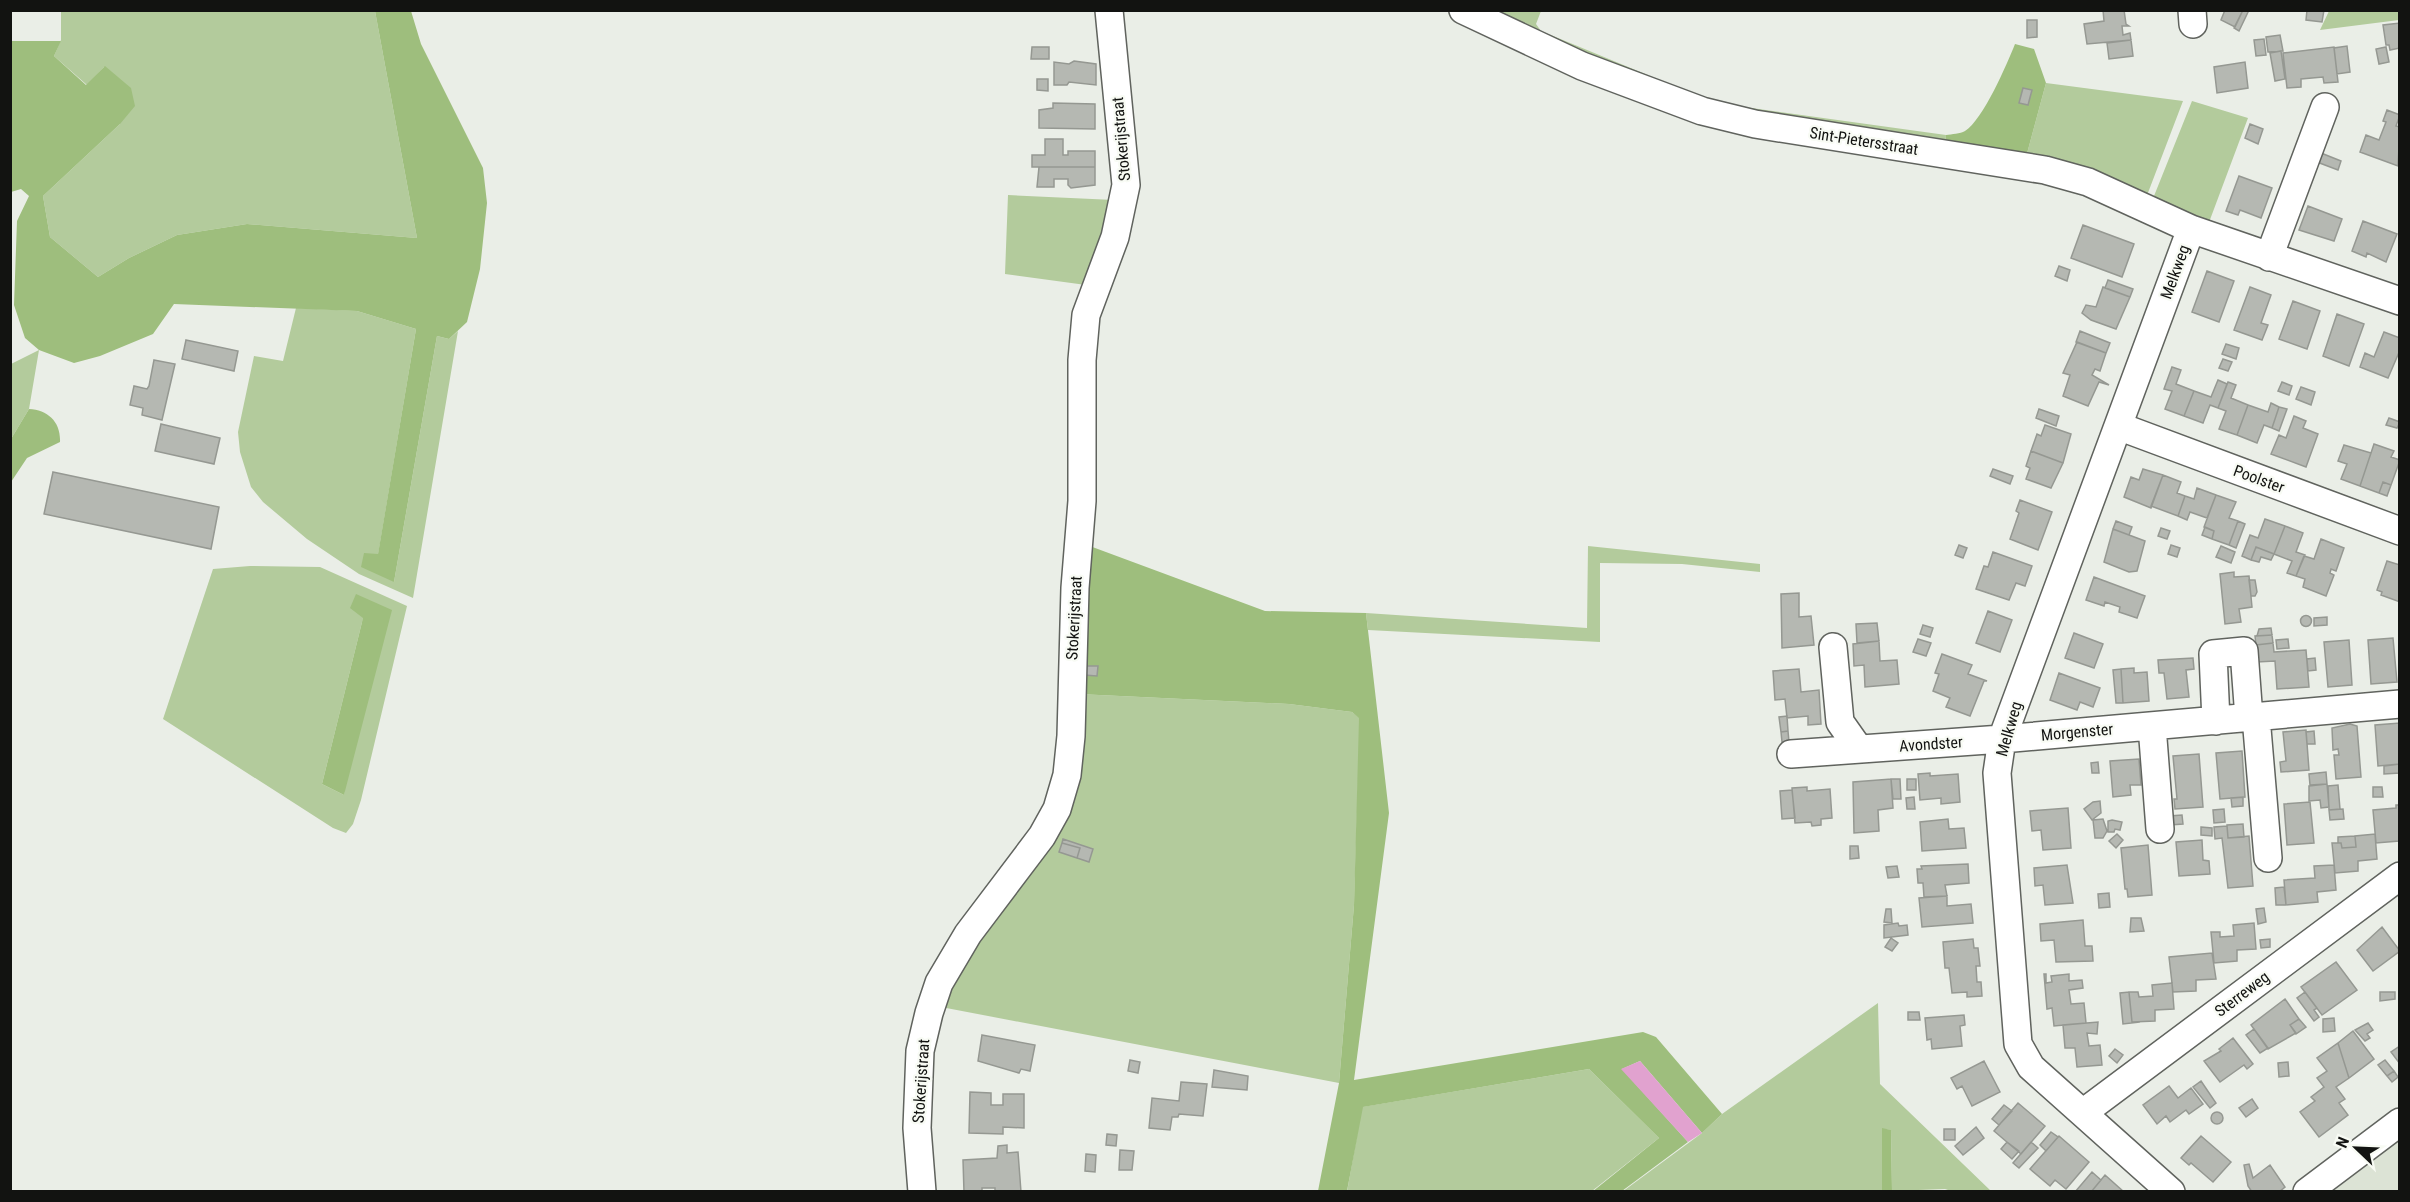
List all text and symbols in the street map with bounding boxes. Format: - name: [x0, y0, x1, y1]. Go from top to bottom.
- street label: Stokerijstraat: [1108, 96, 1134, 182]
- street label: Sint-Pietersstraat: [1808, 123, 1920, 159]
- street label: Melkweg: [2156, 242, 2194, 302]
- street label: Poolster: [2231, 461, 2287, 497]
- street label: Stokerijstraat: [1062, 575, 1086, 661]
- street label: Melkweg: [1992, 699, 2026, 759]
- street label: Morgenster: [2040, 719, 2114, 745]
- street label: Avondster: [1899, 732, 1964, 756]
- street label: Sterreweg: [2211, 967, 2273, 1021]
- street label: Stokerijstraat: [909, 1038, 933, 1124]
- north arrow: [2326, 1118, 2386, 1178]
- text: N: [2332, 1134, 2353, 1151]

